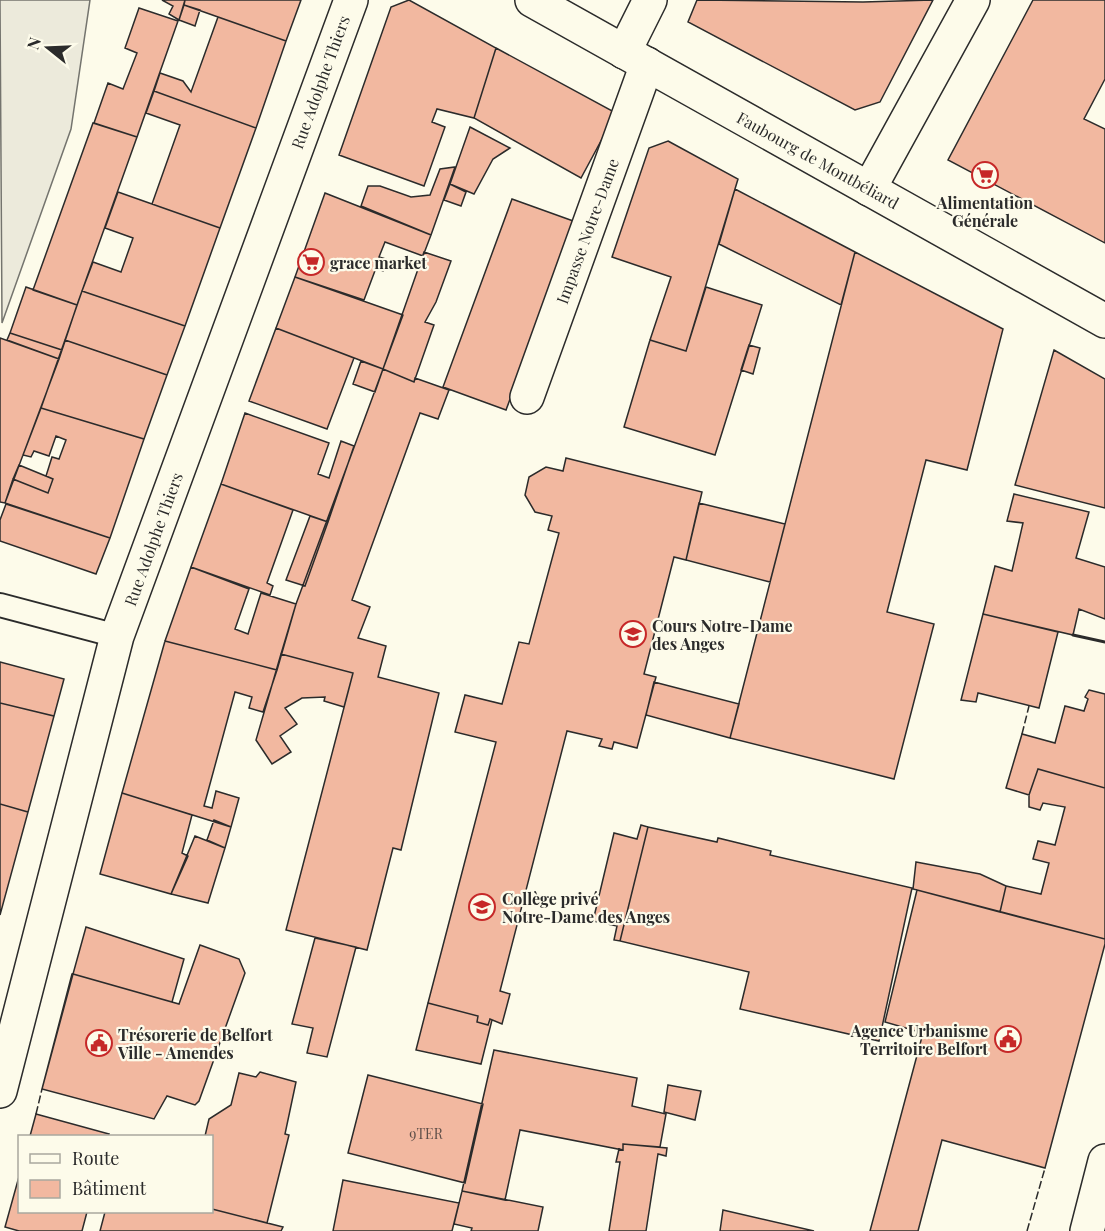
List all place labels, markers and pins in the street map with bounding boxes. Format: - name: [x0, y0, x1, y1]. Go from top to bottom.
- supermarket icon: Alimentation Générale: [970, 160, 1000, 190]
- place label: Alimentation Générale: [936, 192, 1033, 231]
- supermarket icon: grace market: [296, 247, 326, 277]
- place label: grace market: [330, 252, 427, 273]
- place label: Cours Notre-Dame des Anges: [652, 615, 793, 654]
- school or university icon: Cours Notre-Dame des Anges: [618, 619, 648, 649]
- place label: Collège privé Notre-Dame des Anges: [502, 888, 670, 927]
- school or university icon: Collège privé Notre-Dame des Anges: [467, 892, 497, 922]
- place label: Agence Urbanisme Territoire Belfort: [850, 1020, 988, 1059]
- place label: Trésorerie de Belfort Ville - Amendes: [117, 1024, 273, 1063]
- public building icon: Agence Urbanisme Territoire Belfort: [993, 1024, 1023, 1054]
- public building icon: Trésorerie de Belfort Ville - Amendes: [84, 1028, 114, 1058]

